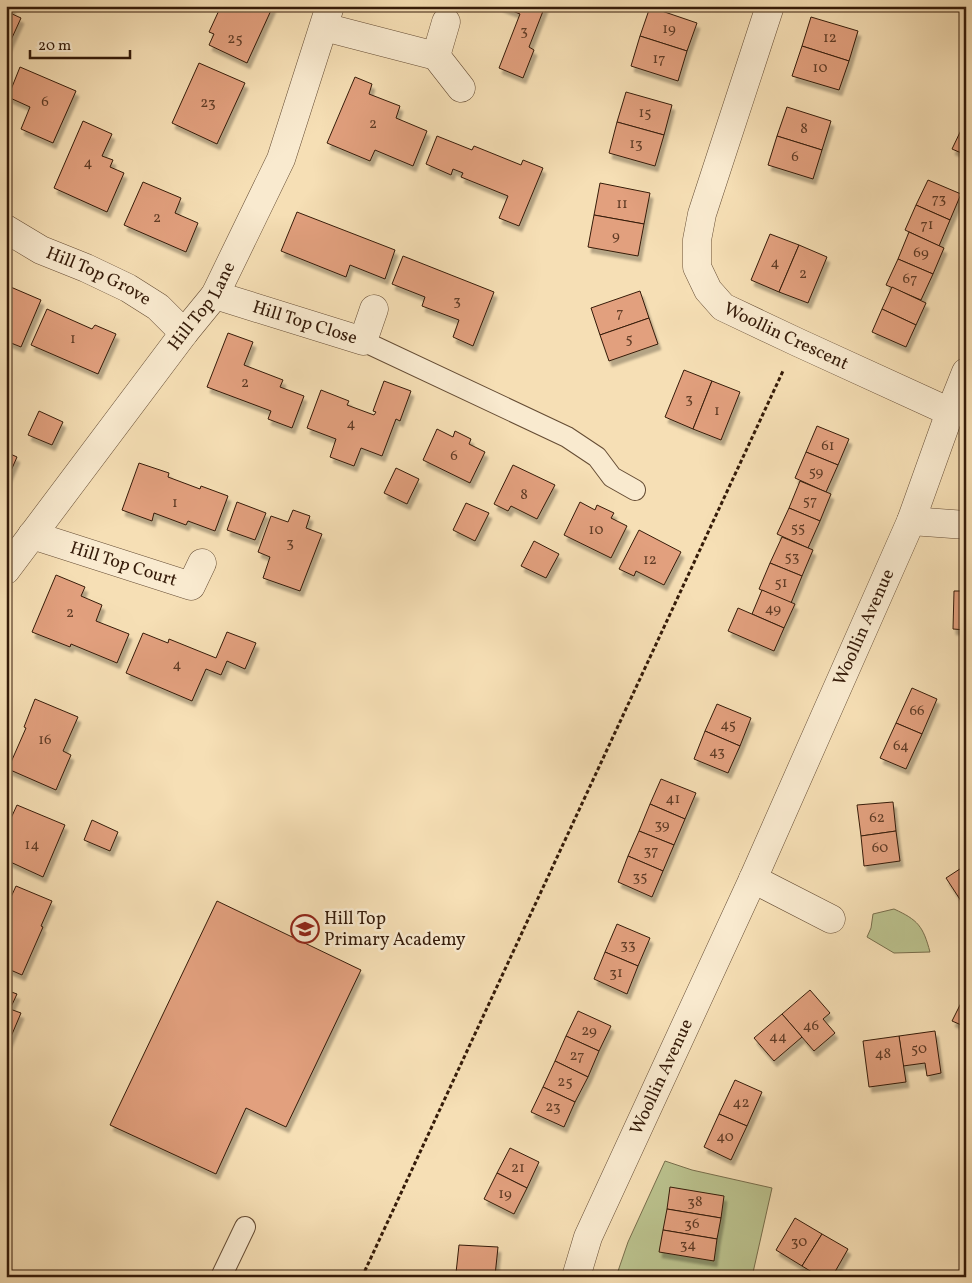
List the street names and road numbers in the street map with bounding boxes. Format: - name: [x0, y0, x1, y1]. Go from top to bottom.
- street label: Hill Top Grove: [42, 241, 156, 312]
- street label: Hill Top Lane: [162, 258, 242, 356]
- street label: Hill Top Close: [249, 295, 360, 351]
- street label: Woollin Crescent: [719, 296, 853, 376]
- street label: Hill Top Court: [67, 535, 180, 593]
- street label: Woollin Avenue: [827, 565, 901, 690]
- street label: Woollin Avenue: [624, 1015, 699, 1139]

